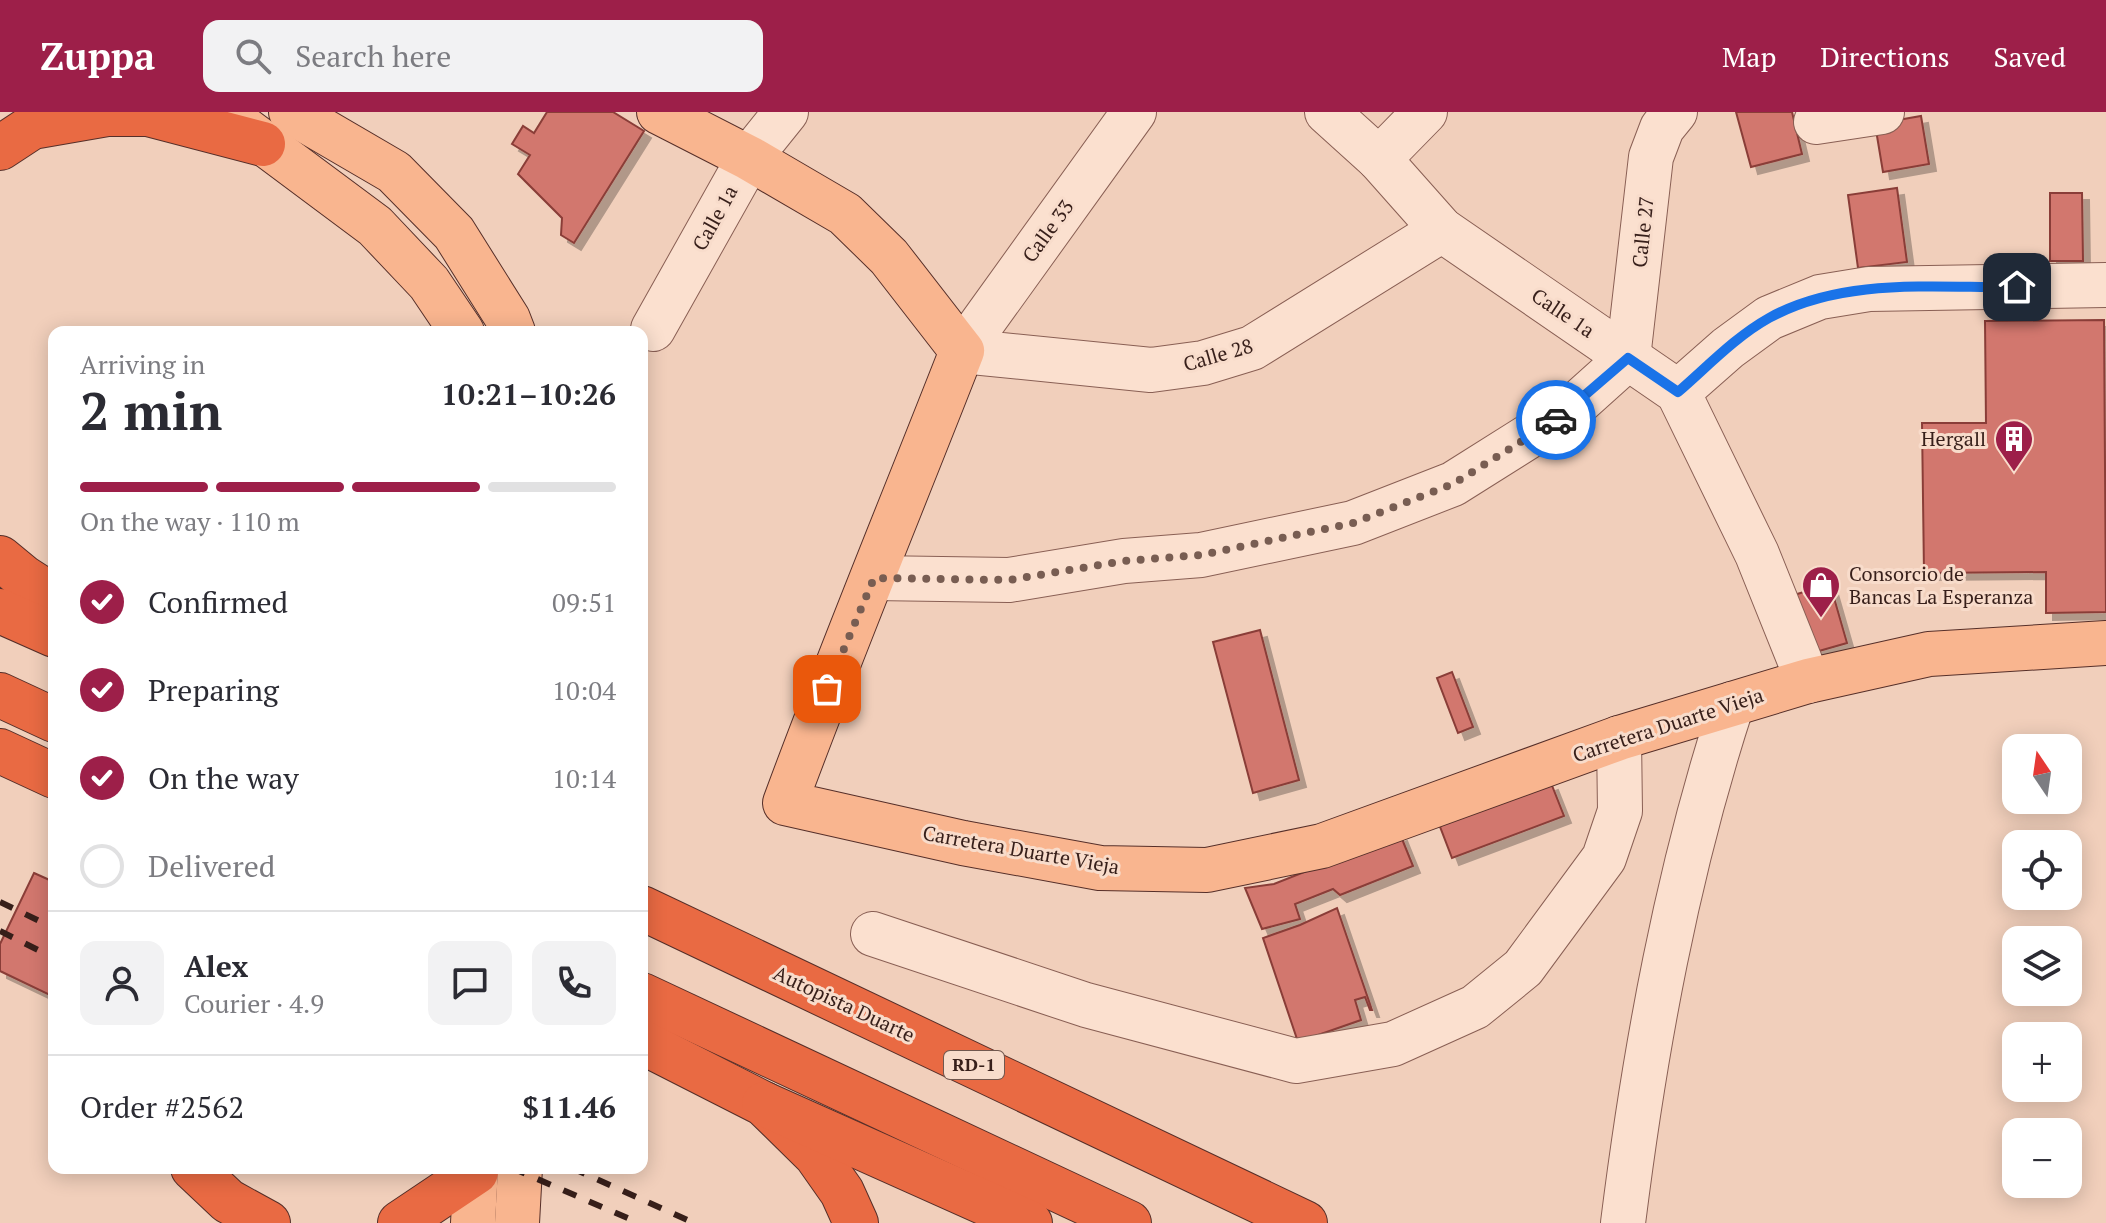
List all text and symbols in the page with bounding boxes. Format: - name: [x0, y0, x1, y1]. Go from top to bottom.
- search box: [203, 20, 763, 92]
- text: Zuppa: [40, 31, 155, 81]
- icon: search: [231, 34, 275, 78]
- text: Search here: [295, 36, 451, 76]
- text: Map: [1722, 38, 1776, 75]
- text: Directions: [1820, 38, 1950, 75]
- text: Saved: [1994, 38, 2066, 75]
- street label: Calle 1a: [686, 180, 744, 255]
- street label: Calle 33: [1016, 194, 1079, 267]
- street label: Calle 27: [1625, 195, 1660, 269]
- pin: [1983, 253, 2051, 321]
- icon: home: [1995, 265, 2039, 309]
- street label: Calle 1a: [1526, 282, 1600, 344]
- street label: Calle 28: [1180, 332, 1256, 377]
- text: Arriving in: [80, 347, 205, 381]
- text: 10:21–10:26: [441, 374, 616, 414]
- text: 2 min: [80, 376, 222, 445]
- courier: [1516, 380, 1596, 460]
- icon: car: [1534, 398, 1578, 442]
- building icon: Hergall: [1993, 418, 2035, 473]
- place label: Hergall: [1921, 425, 1986, 452]
- text: On the way · 110 m: [80, 504, 300, 538]
- place label: Consorcio de Bancas La Esperanza: [1849, 560, 2033, 610]
- shop icon: Consorcio de Bancas La Esperanza: [1800, 564, 1842, 619]
- icon: check: [80, 580, 124, 624]
- text: Confirmed: [148, 582, 288, 622]
- text: 09:51: [552, 585, 616, 619]
- pin: [793, 655, 861, 723]
- icon: bag: [805, 667, 849, 711]
- icon: check: [80, 668, 124, 712]
- text: Preparing: [148, 670, 279, 710]
- text: 10:04: [552, 673, 616, 707]
- street label: Carretera Duarte Vieja: [1569, 681, 1767, 768]
- north arrow: [2002, 734, 2082, 814]
- map controls: [2002, 734, 2082, 1198]
- icon: check: [80, 756, 124, 800]
- text: On the way: [148, 758, 299, 798]
- text: 10:14: [552, 761, 616, 795]
- street label: Carretera Duarte Vieja: [921, 819, 1122, 880]
- button: locate: [2002, 830, 2082, 910]
- text: Delivered: [148, 846, 275, 886]
- button: layers: [2002, 926, 2082, 1006]
- button: person: [80, 941, 164, 1025]
- button: chat: [428, 941, 512, 1025]
- button: phone: [532, 941, 616, 1025]
- text: Alex: [184, 946, 248, 986]
- street label: Autopista Duarte: [769, 959, 919, 1048]
- text: Courier · 4.9: [184, 986, 324, 1020]
- button: +: [2002, 1022, 2082, 1102]
- road number: RD-1: [944, 1051, 1004, 1079]
- text: Order #2562: [80, 1087, 244, 1127]
- text: $11.46: [522, 1087, 616, 1127]
- button: −: [2002, 1118, 2082, 1198]

